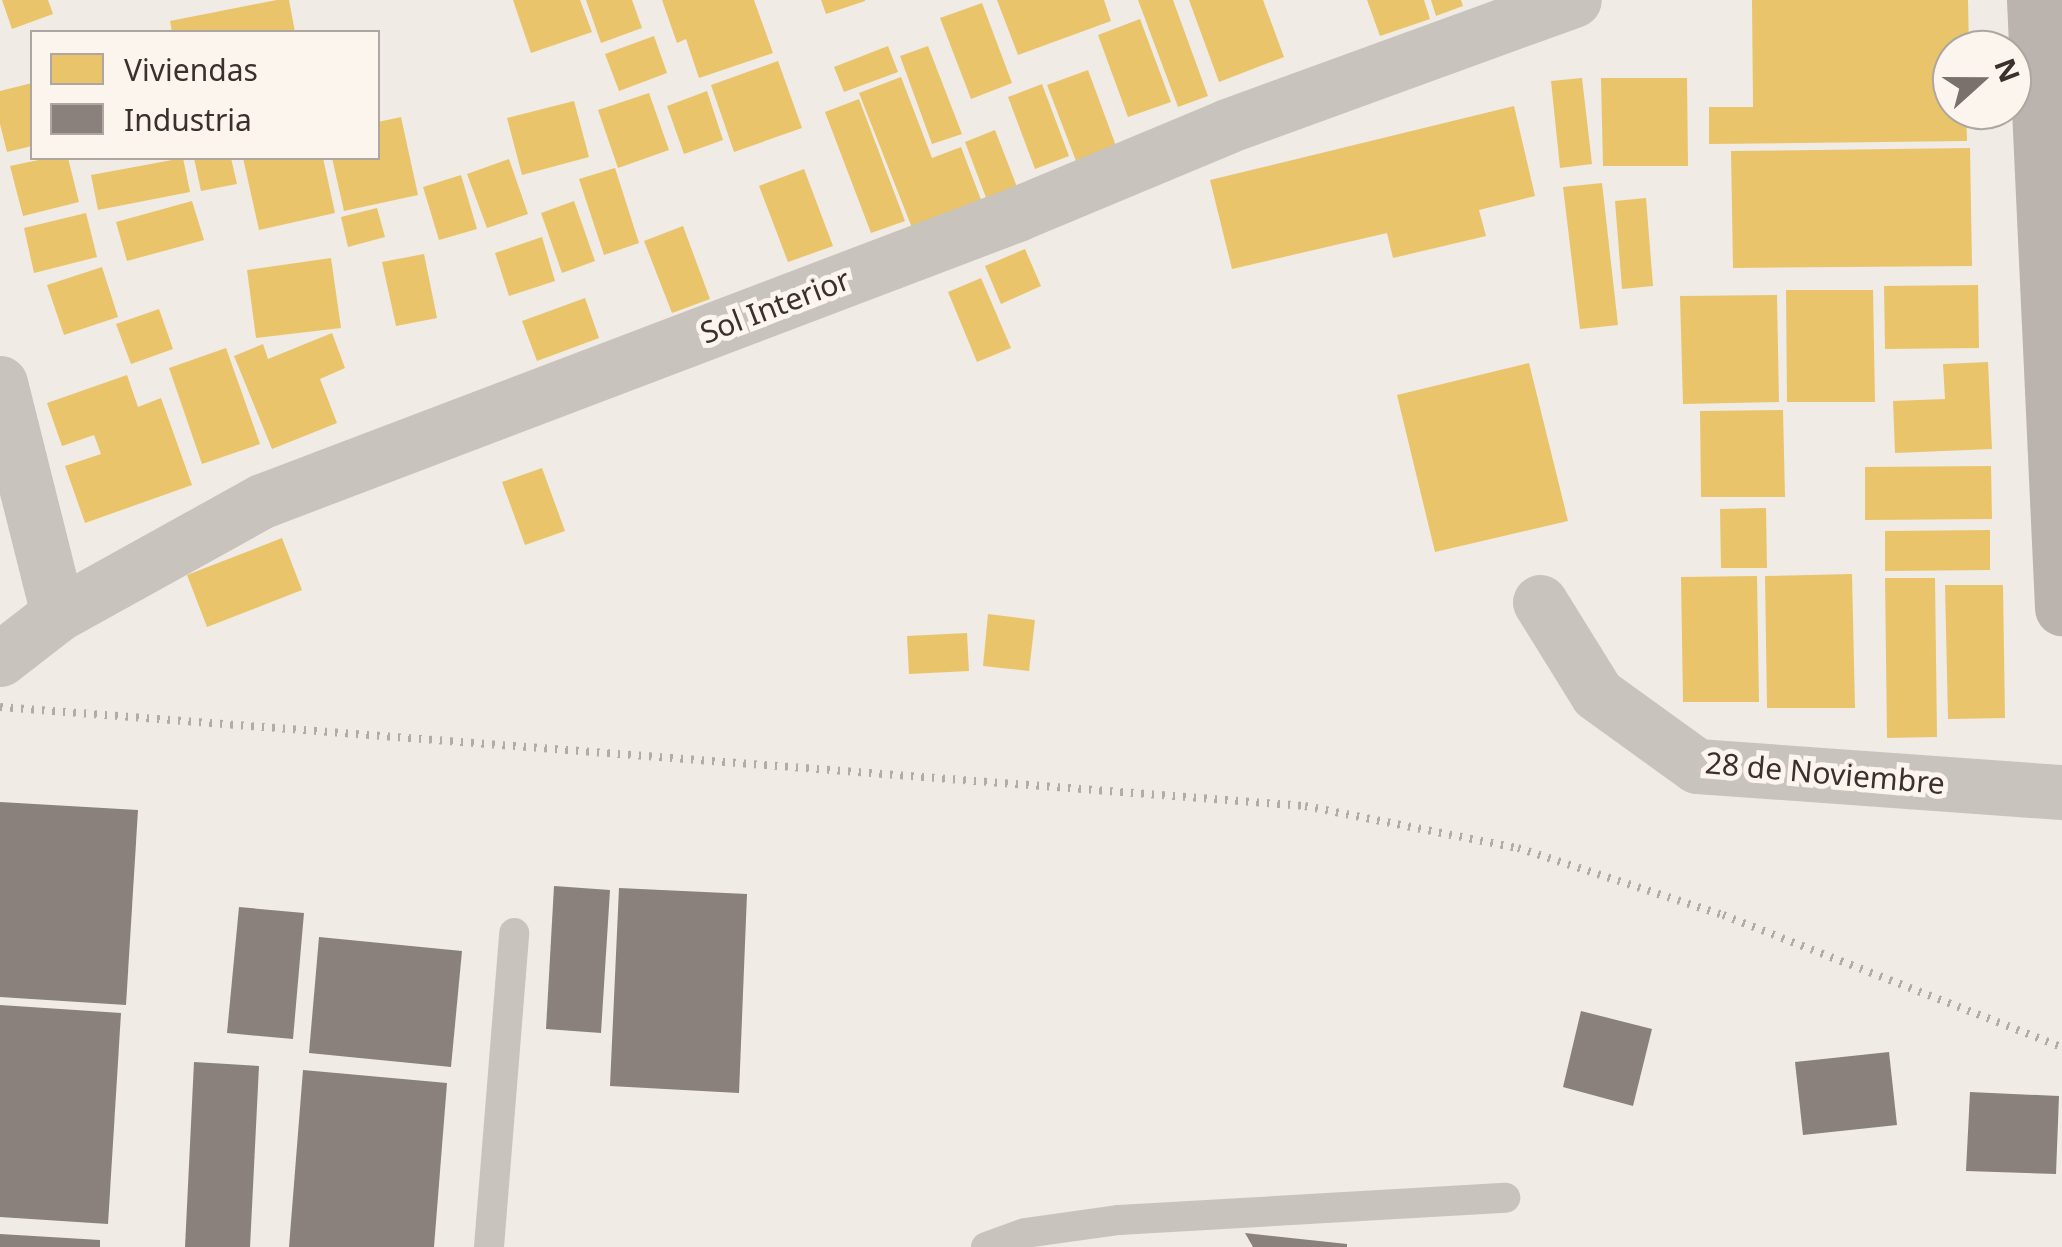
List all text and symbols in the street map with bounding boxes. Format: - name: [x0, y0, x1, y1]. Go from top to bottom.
- legend: [30, 30, 380, 160]
- north arrow: [1932, 30, 2032, 130]
- text: Viviendas: [124, 49, 258, 90]
- text: N: [1986, 53, 2030, 87]
- text: Industria: [124, 99, 252, 140]
- street label: Sol Interior: [695, 261, 855, 351]
- street label: 28 de Noviembre: [1704, 745, 1946, 801]

